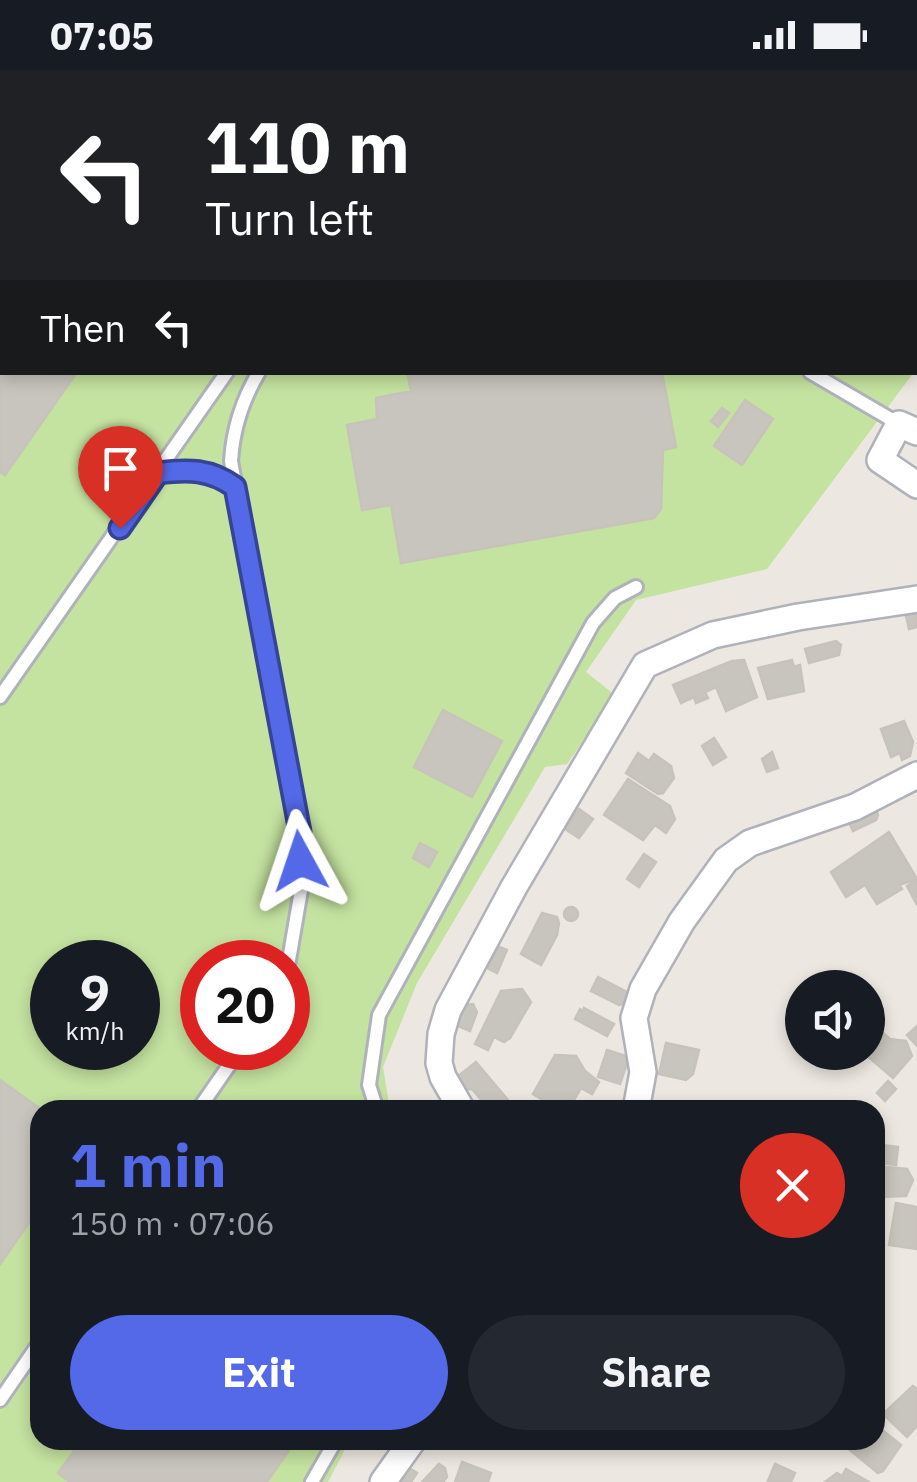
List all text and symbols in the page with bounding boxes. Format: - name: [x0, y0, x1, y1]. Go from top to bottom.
- text: 07:05: [50, 11, 154, 60]
- text: 110 m: [205, 101, 410, 192]
- icon: left: [40, 110, 170, 240]
- text: Turn left: [205, 189, 374, 247]
- icon: left: [146, 300, 201, 355]
- text: Then: [40, 303, 126, 352]
- pin: [78, 426, 163, 529]
- icon: arrive: [93, 441, 148, 496]
- position arrow: [248, 809, 352, 913]
- speed limit sign: 20: [180, 940, 310, 1070]
- text: 9: [80, 960, 110, 1025]
- map controls: [785, 970, 885, 1070]
- button: sound: [785, 970, 885, 1070]
- text: km/h: [66, 1014, 124, 1047]
- text: 1 min: [70, 1125, 227, 1204]
- button: close: [740, 1133, 845, 1238]
- text: 150 m · 07:06: [70, 1202, 275, 1244]
- button: Exit: [70, 1315, 448, 1430]
- button: Share: [468, 1315, 845, 1430]

